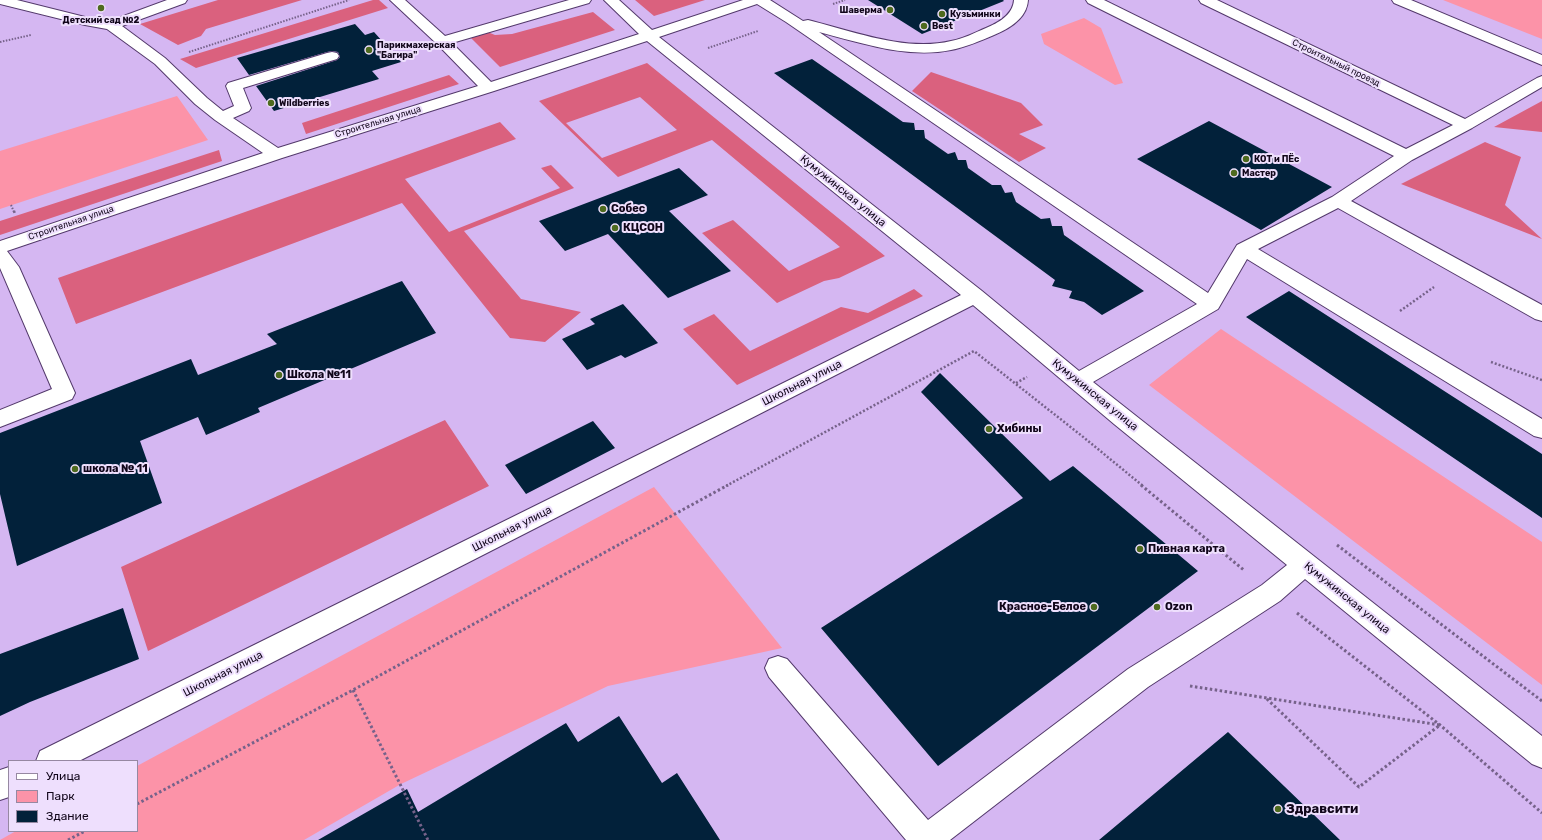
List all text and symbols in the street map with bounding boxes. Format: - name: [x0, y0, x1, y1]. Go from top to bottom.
- marker: Детский сад №2: [96, 3, 106, 13]
- place label: Шаверма: [839, 5, 882, 15]
- marker: Шаверма: [885, 5, 895, 15]
- marker: Кузьминки: [937, 9, 947, 19]
- place label: Кузьминки: [950, 9, 1000, 19]
- place label: Детский сад №2: [63, 15, 139, 25]
- marker: Best: [919, 21, 929, 31]
- place label: Best: [932, 21, 953, 31]
- street label: Строительный проезд: [1290, 37, 1382, 89]
- place label: Парикмахерская "Багира": [377, 40, 456, 61]
- marker: Парикмахерская "Багира": [364, 45, 374, 55]
- marker: Wildberries: [266, 98, 276, 108]
- place label: Wildberries: [279, 98, 329, 108]
- street label: Строительная улица: [334, 104, 422, 140]
- street label: Кумужинская улица: [797, 152, 889, 230]
- marker: КОТ и ПЁс: [1241, 154, 1251, 164]
- place label: КОТ и ПЁс: [1254, 154, 1299, 164]
- marker: Мастер: [1229, 168, 1239, 178]
- place label: Мастер: [1242, 168, 1276, 178]
- place label: Собес: [611, 202, 645, 216]
- street label: Строительная улица: [27, 203, 115, 243]
- marker: Собес: [598, 204, 608, 214]
- place label: КЦСОН: [623, 221, 663, 235]
- marker: КЦСОН: [610, 223, 620, 233]
- street label: Кумужинская улица: [1049, 356, 1141, 434]
- street label: Школьная улица: [760, 357, 844, 409]
- place label: Школа №11: [287, 368, 351, 382]
- marker: Школа №11: [274, 370, 284, 380]
- place label: Хибины: [997, 422, 1041, 436]
- marker: Хибины: [984, 424, 994, 434]
- place label: школа № 11: [83, 462, 148, 476]
- marker: школа № 11: [70, 464, 80, 474]
- street label: Школьная улица: [470, 503, 554, 555]
- place label: Пивная карта: [1148, 542, 1225, 556]
- marker: Пивная карта: [1135, 544, 1145, 554]
- street label: Кумужинская улица: [1301, 559, 1393, 637]
- place label: Красное-Белое: [999, 600, 1086, 614]
- place label: Ozon: [1165, 600, 1193, 614]
- marker: Красное-Белое: [1089, 602, 1099, 612]
- marker: Ozon: [1152, 602, 1162, 612]
- street label: Школьная улица: [181, 648, 265, 700]
- legend: [8, 760, 138, 832]
- text: Улица: [46, 769, 80, 783]
- text: Парк: [46, 789, 75, 803]
- place label: Здравсити: [1286, 801, 1358, 817]
- marker: Здравсити: [1273, 804, 1283, 814]
- text: Здание: [46, 809, 89, 823]

